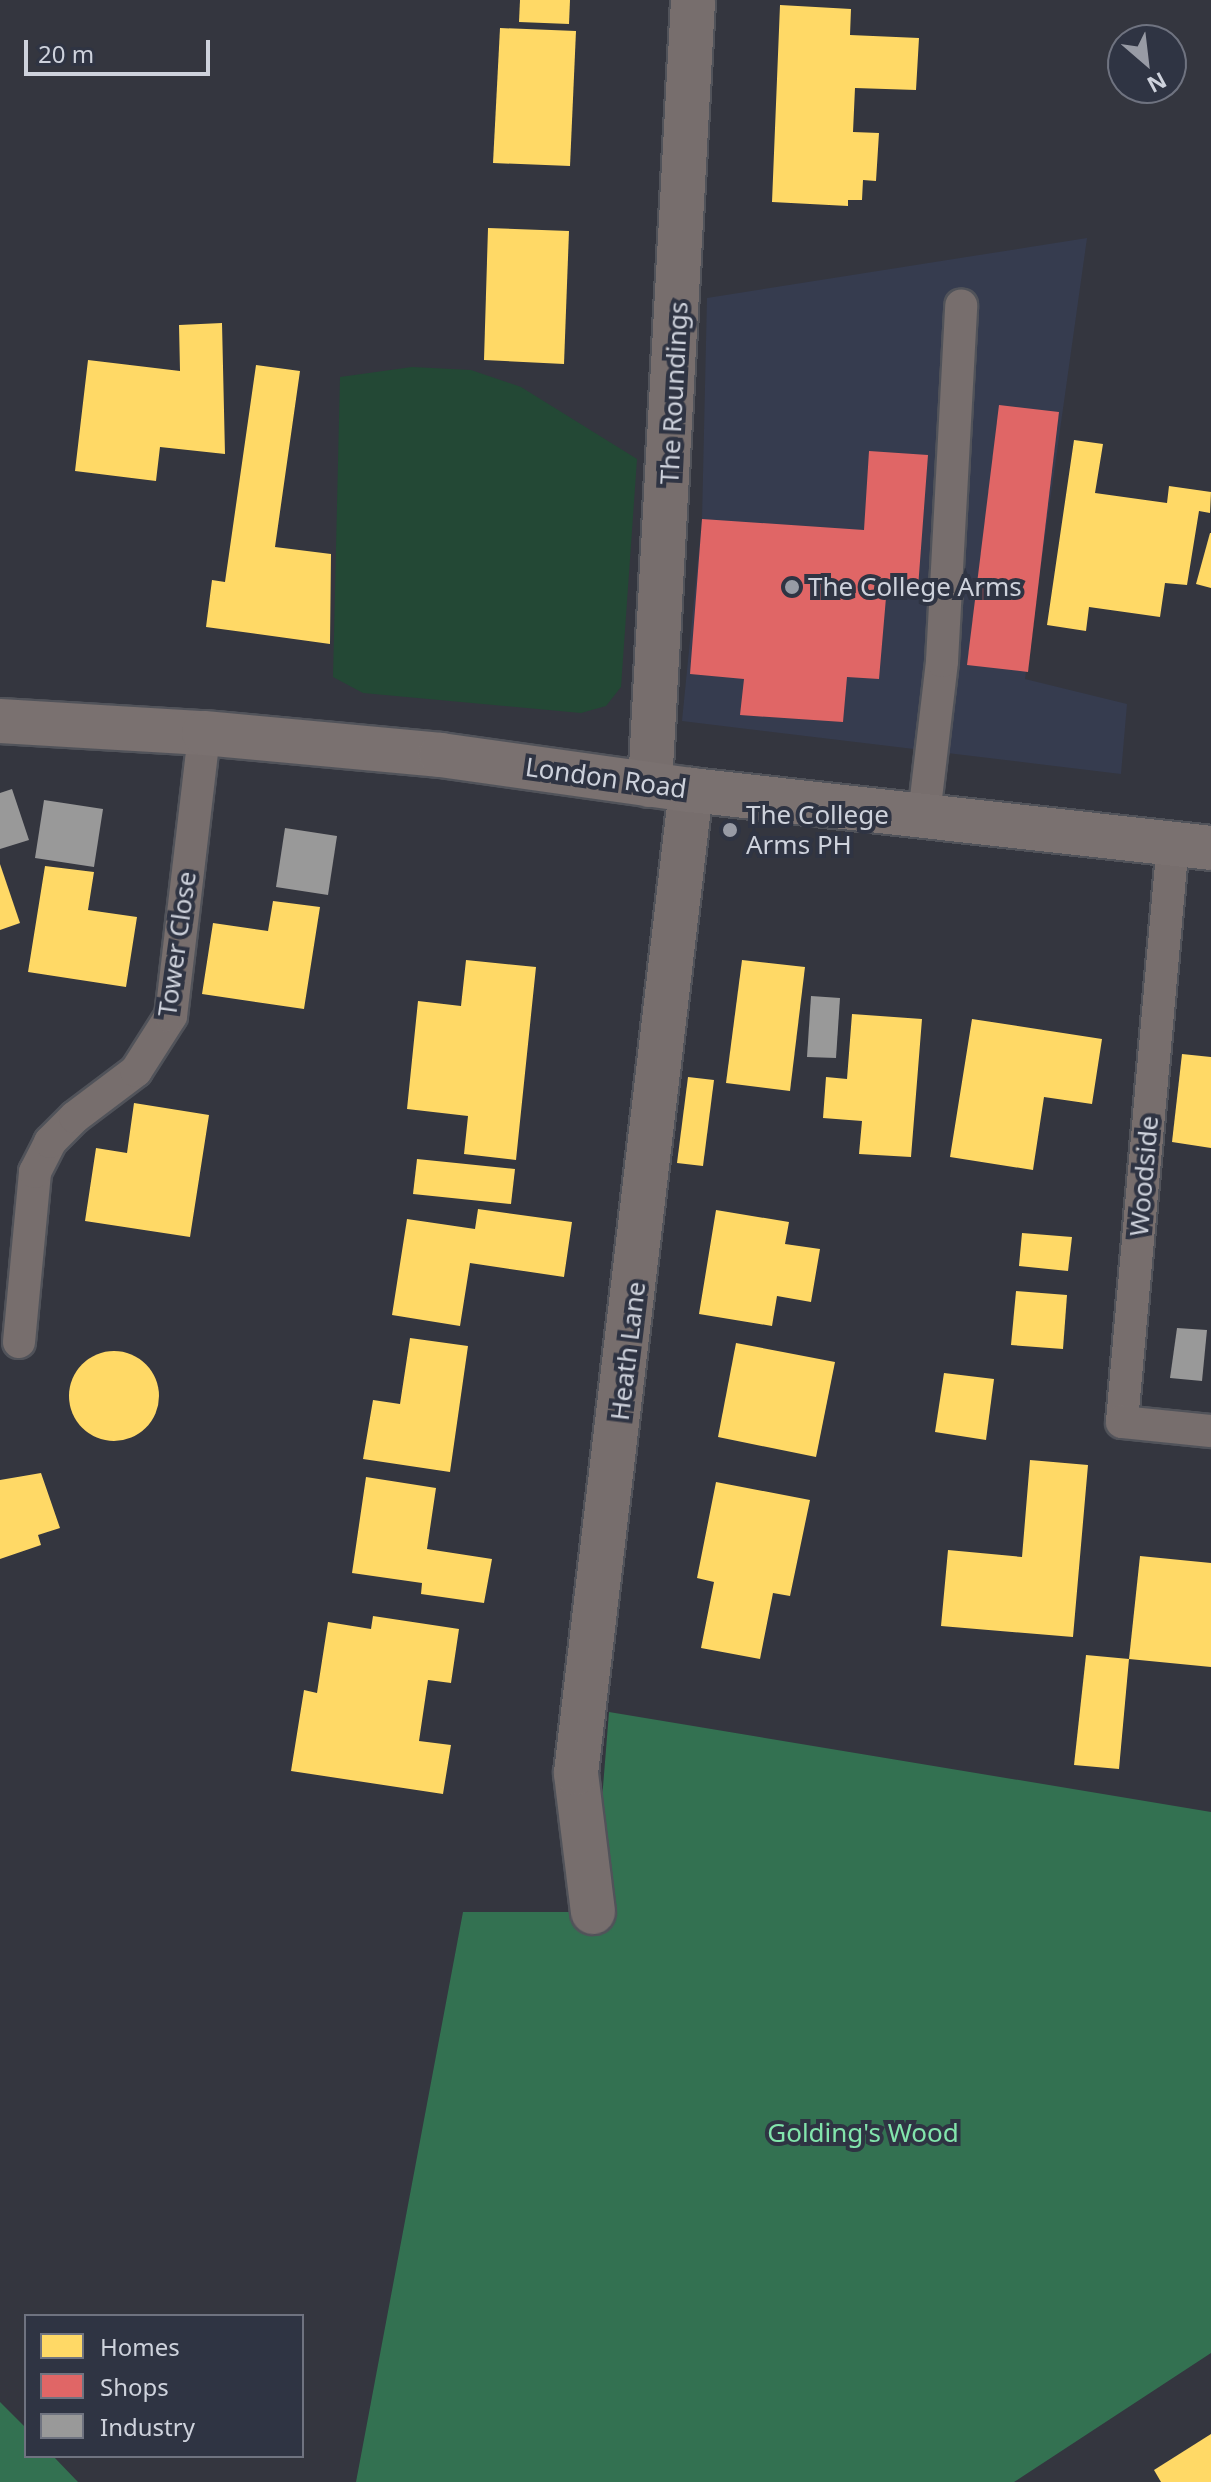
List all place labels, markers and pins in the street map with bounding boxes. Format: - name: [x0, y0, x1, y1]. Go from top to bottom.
- place label: The College Arms: [808, 571, 1022, 603]
- marker: The College Arms: [783, 578, 801, 596]
- place label: The College Arms PH: [746, 799, 889, 860]
- marker: The College Arms PH: [721, 821, 739, 839]

